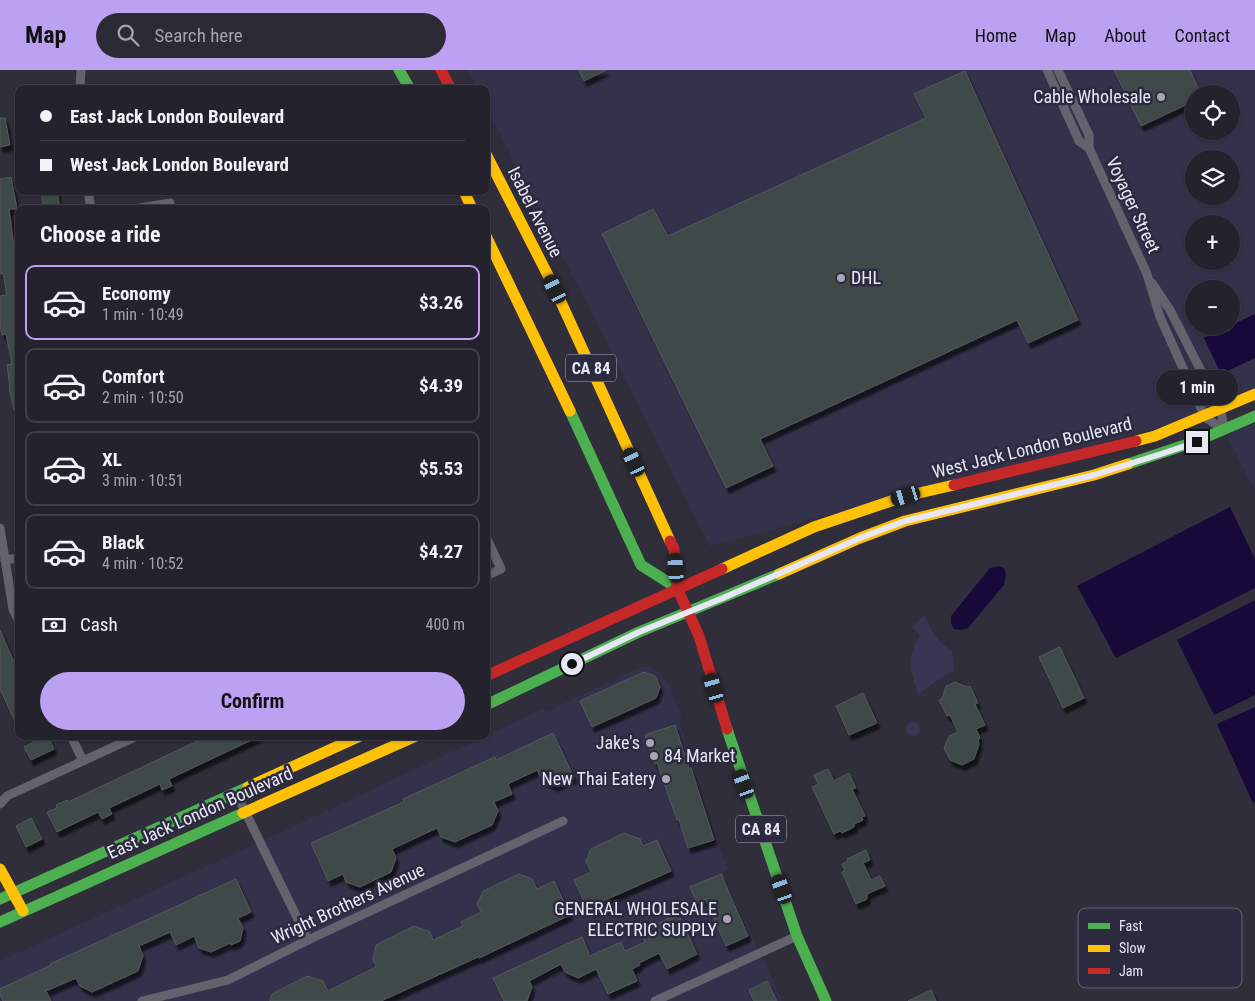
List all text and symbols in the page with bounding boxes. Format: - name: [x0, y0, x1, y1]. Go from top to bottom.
- search box: [96, 13, 446, 58]
- text: Map: [25, 21, 66, 49]
- icon: search: [114, 21, 142, 49]
- text: Search here: [154, 24, 243, 47]
- text: Home: [975, 25, 1017, 46]
- text: Map: [1045, 25, 1076, 46]
- text: About: [1104, 25, 1146, 46]
- text: Contact: [1174, 25, 1230, 46]
- map controls: [1185, 85, 1240, 335]
- button: locate: [1185, 85, 1240, 140]
- place label: Cable Wholesale: [1033, 86, 1151, 107]
- marker: Cable Wholesale: [1155, 91, 1167, 103]
- text: East Jack London Boulevard: [70, 105, 284, 128]
- button: layers: [1185, 150, 1240, 205]
- text: West Jack London Boulevard: [70, 153, 289, 176]
- street label: Voyager Street: [1102, 153, 1165, 256]
- street label: Isabel Avenue: [504, 163, 567, 261]
- button: +: [1185, 215, 1240, 270]
- text: Choose a ride: [40, 222, 161, 247]
- place label: DHL: [851, 267, 881, 288]
- car: [541, 272, 568, 306]
- marker: DHL: [835, 272, 847, 284]
- icon: car: [42, 280, 87, 325]
- button: −: [1185, 280, 1240, 335]
- text: Economy: [102, 282, 171, 305]
- text: $3.26: [419, 291, 463, 314]
- text: 1 min · 10:49: [102, 305, 184, 324]
- road number: CA 84: [566, 354, 616, 382]
- icon: car: [42, 363, 87, 408]
- text: Comfort: [102, 365, 165, 388]
- callout: 1 min: [1156, 370, 1238, 404]
- text: $4.39: [419, 374, 463, 397]
- text: 1 min: [1179, 378, 1215, 397]
- text: 2 min · 10:50: [102, 388, 184, 407]
- street label: West Jack London Boulevard: [930, 413, 1134, 483]
- route end: [1186, 431, 1208, 453]
- car: [620, 445, 647, 479]
- icon: car: [42, 446, 87, 491]
- text: XL: [102, 448, 122, 471]
- text: $5.53: [419, 457, 463, 480]
- text: 3 min · 10:51: [102, 471, 184, 490]
- car: [889, 484, 922, 508]
- icon: car: [42, 529, 87, 574]
- text: Black: [102, 531, 144, 554]
- text: $4.27: [419, 540, 463, 563]
- car: [667, 553, 684, 583]
- text: 4 min · 10:52: [102, 554, 184, 573]
- icon: cash: [40, 611, 68, 639]
- text: Cash: [80, 613, 118, 636]
- text: 400 m: [426, 615, 465, 634]
- route start: [561, 653, 583, 675]
- button: Confirm: [40, 672, 465, 730]
- car: [702, 672, 725, 704]
- place label: Jake's: [596, 732, 640, 753]
- marker: Jake's: [644, 737, 656, 749]
- place label: 84 Market: [664, 745, 735, 766]
- marker: 84 Market: [648, 750, 660, 762]
- street label: East Jack London Boulevard: [104, 762, 296, 863]
- car: [731, 767, 756, 801]
- place label: New Thai Eatery: [542, 768, 656, 789]
- marker: New Thai Eatery: [660, 773, 672, 785]
- road number: CA 84: [736, 816, 786, 842]
- street label: Wright Brothers Avenue: [268, 859, 428, 948]
- car: [770, 872, 793, 906]
- place label: GENERAL WHOLESALE ELECTRIC SUPPLY: [554, 898, 718, 940]
- legend: [1078, 908, 1242, 988]
- marker: GENERAL WHOLESALE ELECTRIC SUPPLY: [721, 913, 733, 925]
- text: Fast: [1119, 918, 1143, 934]
- text: Slow: [1119, 940, 1146, 956]
- text: Jam: [1119, 963, 1143, 979]

